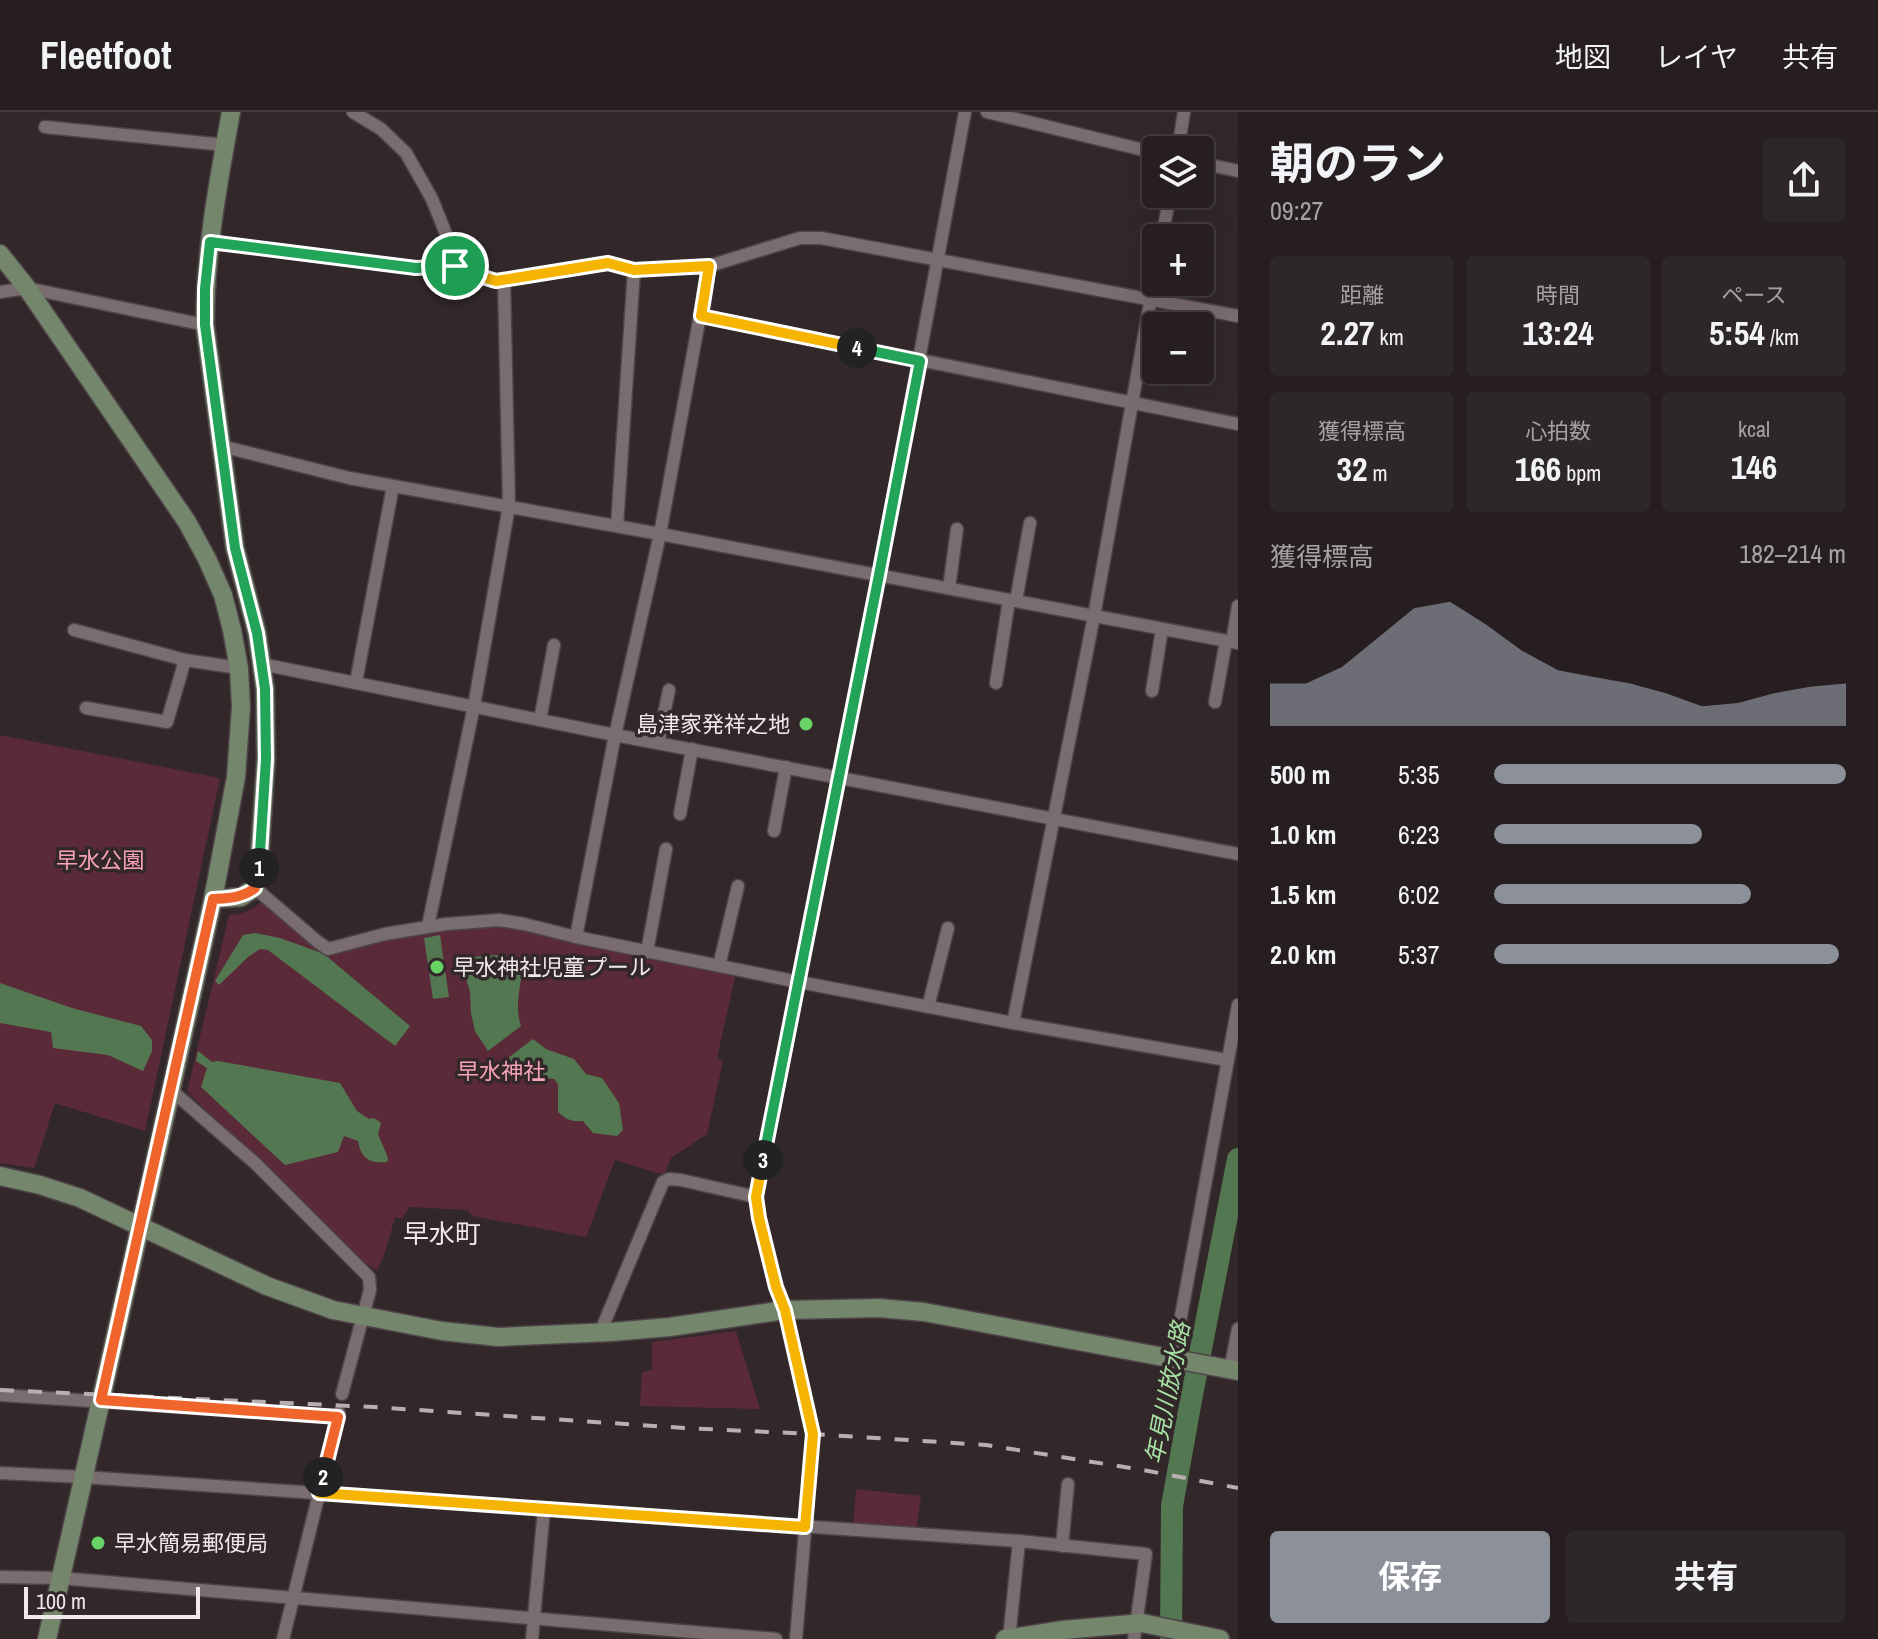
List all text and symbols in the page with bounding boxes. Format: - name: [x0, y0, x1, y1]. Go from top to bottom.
- text: Fleetfoot: [40, 30, 172, 81]
- text: 地図: [1555, 38, 1611, 76]
- text: レイヤ: [1655, 38, 1738, 76]
- text: 共有: [1782, 38, 1838, 76]
- text: 朝のラン: [1270, 133, 1446, 193]
- map controls: [1142, 136, 1214, 384]
- button: layers: [1142, 136, 1214, 208]
- button: share: [1762, 138, 1846, 222]
- text: 09:27: [1270, 193, 1323, 228]
- button: +: [1142, 224, 1214, 296]
- pin: [421, 232, 489, 300]
- icon: arrive: [433, 244, 477, 288]
- text: 距離: [1340, 280, 1384, 310]
- text: 時間: [1536, 280, 1580, 310]
- text: ペース: [1722, 280, 1786, 310]
- text: 2.27: [1320, 310, 1375, 356]
- text: 13:24: [1522, 310, 1594, 356]
- text: 5:54: [1709, 310, 1765, 356]
- button: −: [1142, 312, 1214, 384]
- text: km: [1375, 322, 1404, 352]
- text: /km: [1765, 322, 1799, 352]
- pin: 4: [837, 328, 877, 368]
- text: 4: [852, 333, 862, 363]
- text: kcal: [1738, 414, 1770, 444]
- text: 獲得標高: [1318, 416, 1406, 446]
- text: 心拍数: [1525, 416, 1591, 446]
- text: 146: [1731, 444, 1777, 490]
- text: 32: [1336, 446, 1367, 492]
- text: 166: [1515, 446, 1561, 492]
- text: m: [1367, 458, 1388, 488]
- text: bpm: [1561, 458, 1601, 488]
- text: 182–214 m: [1739, 536, 1846, 571]
- text: 獲得標高: [1270, 539, 1374, 574]
- place label: 島津家発祥之地: [636, 709, 790, 739]
- marker: 島津家発祥之地: [797, 715, 815, 733]
- text: 500 m: [1270, 757, 1330, 792]
- text: 5:35: [1398, 757, 1440, 792]
- text: 1.0 km: [1270, 817, 1336, 852]
- text: 6:23: [1398, 817, 1440, 852]
- park label: 早水公園: [56, 845, 144, 875]
- pin: 1: [239, 848, 279, 888]
- text: 1: [254, 853, 264, 883]
- text: 1.5 km: [1270, 877, 1336, 912]
- text: 6:02: [1398, 877, 1440, 912]
- text: 2.0 km: [1270, 937, 1336, 972]
- text: 5:37: [1398, 937, 1440, 972]
- place label: 早水神社児童プール: [453, 952, 651, 982]
- marker: 早水神社児童プール: [428, 958, 446, 976]
- park label: 早水神社: [457, 1056, 545, 1086]
- pin: 3: [743, 1140, 783, 1180]
- text: 3: [758, 1145, 768, 1175]
- district label: 早水町: [403, 1216, 481, 1251]
- water label: 年見川放水路: [1138, 1317, 1197, 1467]
- pin: 2: [303, 1457, 343, 1497]
- text: 2: [318, 1462, 328, 1492]
- place label: 早水簡易郵便局: [114, 1528, 268, 1558]
- button: 保存: [1270, 1531, 1550, 1623]
- button: 共有: [1566, 1531, 1846, 1623]
- marker: 早水簡易郵便局: [89, 1534, 107, 1552]
- scale bar: [24, 1583, 200, 1619]
- text: 100 m: [36, 1586, 86, 1616]

